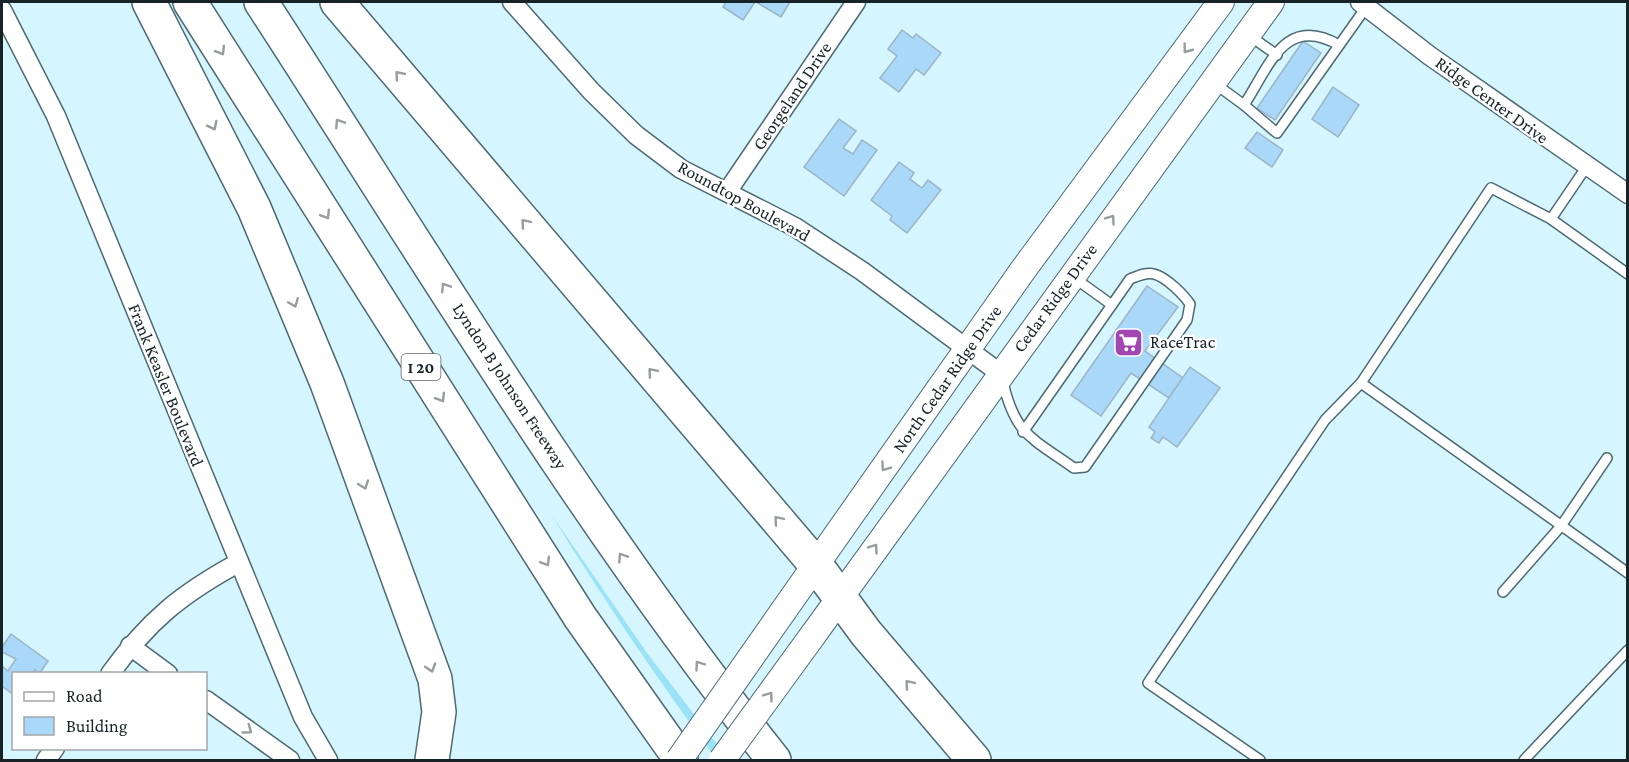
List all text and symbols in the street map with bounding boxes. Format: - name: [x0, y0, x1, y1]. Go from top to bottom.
- street label: Georgeland Drive: [749, 38, 835, 154]
- one-way arrow: [1183, 42, 1194, 53]
- one-way arrow: [214, 44, 225, 55]
- street label: Ridge Center Drive: [1432, 52, 1552, 148]
- one-way arrow: [395, 71, 406, 82]
- one-way arrow: [335, 119, 347, 129]
- one-way arrow: [206, 120, 217, 130]
- street label: Roundtop Boulevard: [674, 156, 814, 246]
- one-way arrow: [318, 209, 329, 220]
- one-way arrow: [1104, 215, 1115, 226]
- one-way arrow: [522, 219, 533, 230]
- street label: Cedar Ridge Drive: [1009, 240, 1101, 356]
- one-way arrow: [441, 283, 453, 293]
- one-way arrow: [287, 297, 299, 308]
- street label: Lyndon B Johnson Freeway: [449, 299, 572, 473]
- street label: Frank Keasler Boulevard: [124, 301, 208, 470]
- street label: North Cedar Ridge Drive: [889, 301, 1006, 457]
- supermarket icon: RaceTrac: [1113, 326, 1145, 358]
- place label: RaceTrac: [1150, 332, 1216, 352]
- road number: I 20: [402, 354, 440, 380]
- one-way arrow: [648, 368, 659, 379]
- one-way arrow: [434, 392, 446, 402]
- one-way arrow: [881, 460, 892, 471]
- one-way arrow: [357, 479, 370, 490]
- one-way arrow: [774, 516, 785, 527]
- one-way arrow: [867, 543, 878, 554]
- one-way arrow: [618, 552, 629, 563]
- one-way arrow: [538, 556, 549, 567]
- one-way arrow: [695, 660, 706, 671]
- one-way arrow: [424, 662, 437, 673]
- legend: [12, 672, 207, 750]
- one-way arrow: [905, 680, 916, 691]
- text: Road: [66, 686, 103, 706]
- one-way arrow: [761, 691, 772, 702]
- text: Building: [66, 716, 128, 736]
- one-way arrow: [241, 723, 252, 734]

